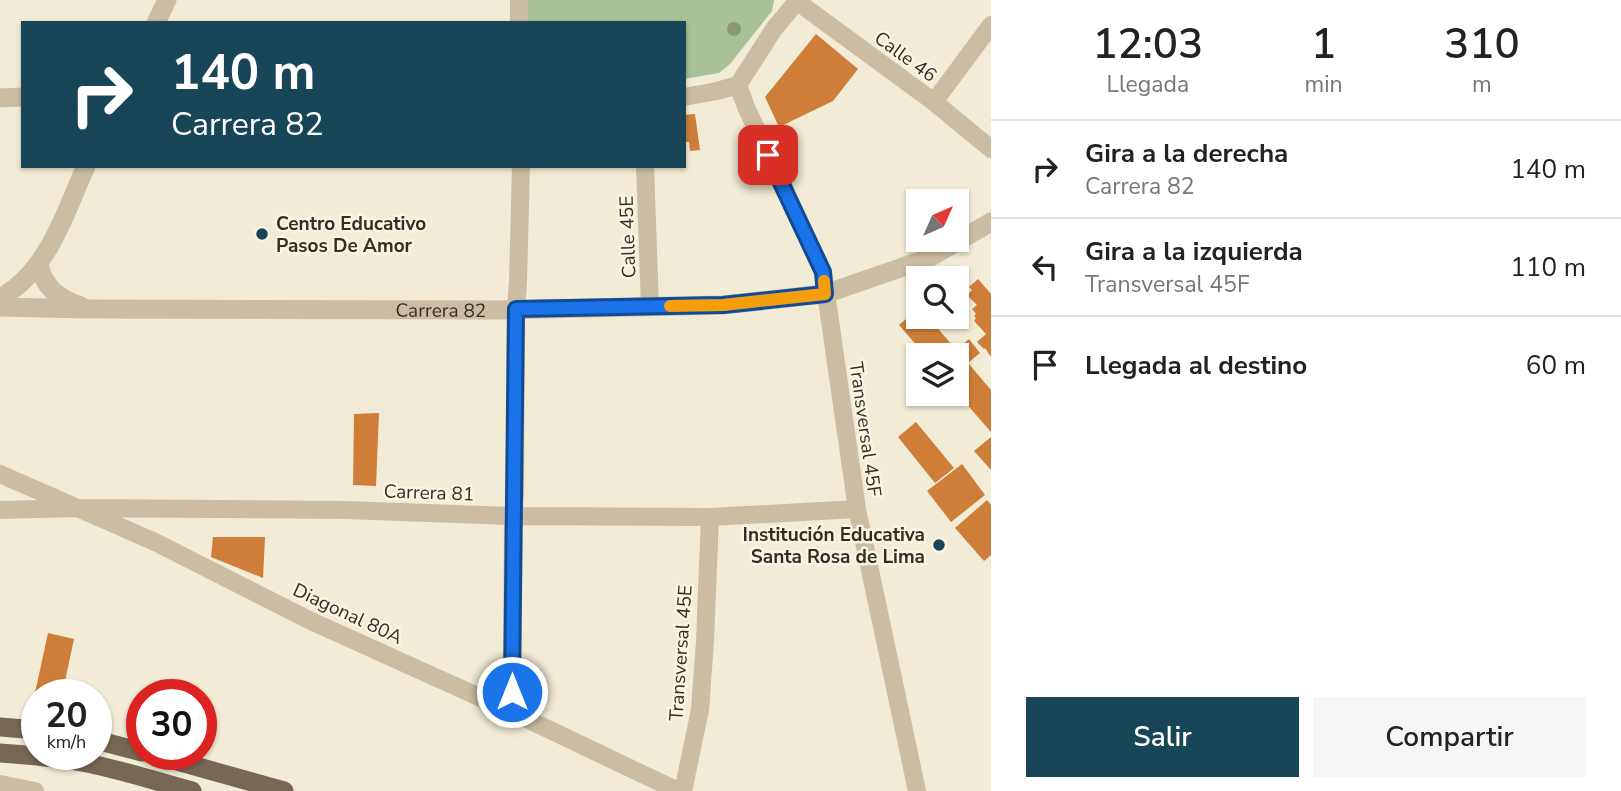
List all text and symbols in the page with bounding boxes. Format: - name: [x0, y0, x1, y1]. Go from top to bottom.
- text: 12:03: [1092, 16, 1203, 73]
- text: 1: [1311, 16, 1336, 73]
- text: 310: [1444, 16, 1520, 73]
- street label: Calle 46: [869, 25, 942, 88]
- text: 140 m: [171, 39, 315, 106]
- icon: right: [56, 49, 147, 140]
- text: Llegada: [1106, 69, 1189, 100]
- text: min: [1305, 69, 1343, 100]
- text: m: [1472, 69, 1492, 100]
- text: Carrera 82: [171, 103, 324, 146]
- pin: [738, 125, 798, 185]
- icon: arrive: [749, 136, 787, 174]
- text: Gira a la derecha: [1085, 136, 1288, 171]
- icon: right: [1026, 150, 1064, 188]
- text: 140 m: [1510, 152, 1586, 187]
- text: Carrera 82: [1085, 171, 1195, 202]
- north arrow: [906, 189, 970, 252]
- map controls: [906, 189, 969, 406]
- street label: Calle 45E: [614, 195, 642, 279]
- place label: Centro Educativo Pasos De Amor: [276, 211, 426, 259]
- marker: Centro Educativo Pasos De Amor: [254, 226, 270, 242]
- text: Gira a la izquierda: [1085, 234, 1303, 269]
- icon: left: [1026, 248, 1064, 286]
- text: 110 m: [1510, 250, 1586, 285]
- button: search: [906, 266, 969, 329]
- text: Transversal 45F: [1085, 269, 1250, 300]
- street label: Carrera 82: [396, 298, 486, 324]
- button: layers: [906, 343, 969, 406]
- icon: arrive: [1026, 346, 1064, 384]
- text: Llegada al destino: [1085, 348, 1307, 383]
- text: 60 m: [1526, 348, 1586, 383]
- street label: Transversal 45F: [843, 360, 887, 498]
- street label: Carrera 81: [383, 478, 475, 508]
- place label: Institución Educativa Santa Rosa de Lima: [743, 522, 925, 570]
- marker: Institución Educativa Santa Rosa de Lima: [931, 537, 947, 553]
- street label: Diagonal 80A: [288, 577, 407, 651]
- street label: Transversal 45E: [663, 584, 699, 722]
- position arrow: [475, 655, 549, 729]
- speed limit sign: 30: [126, 679, 217, 770]
- text: 20: [45, 692, 88, 739]
- button: Salir: [1026, 697, 1299, 777]
- button: Compartir: [1313, 697, 1586, 777]
- text: km/h: [47, 730, 86, 754]

